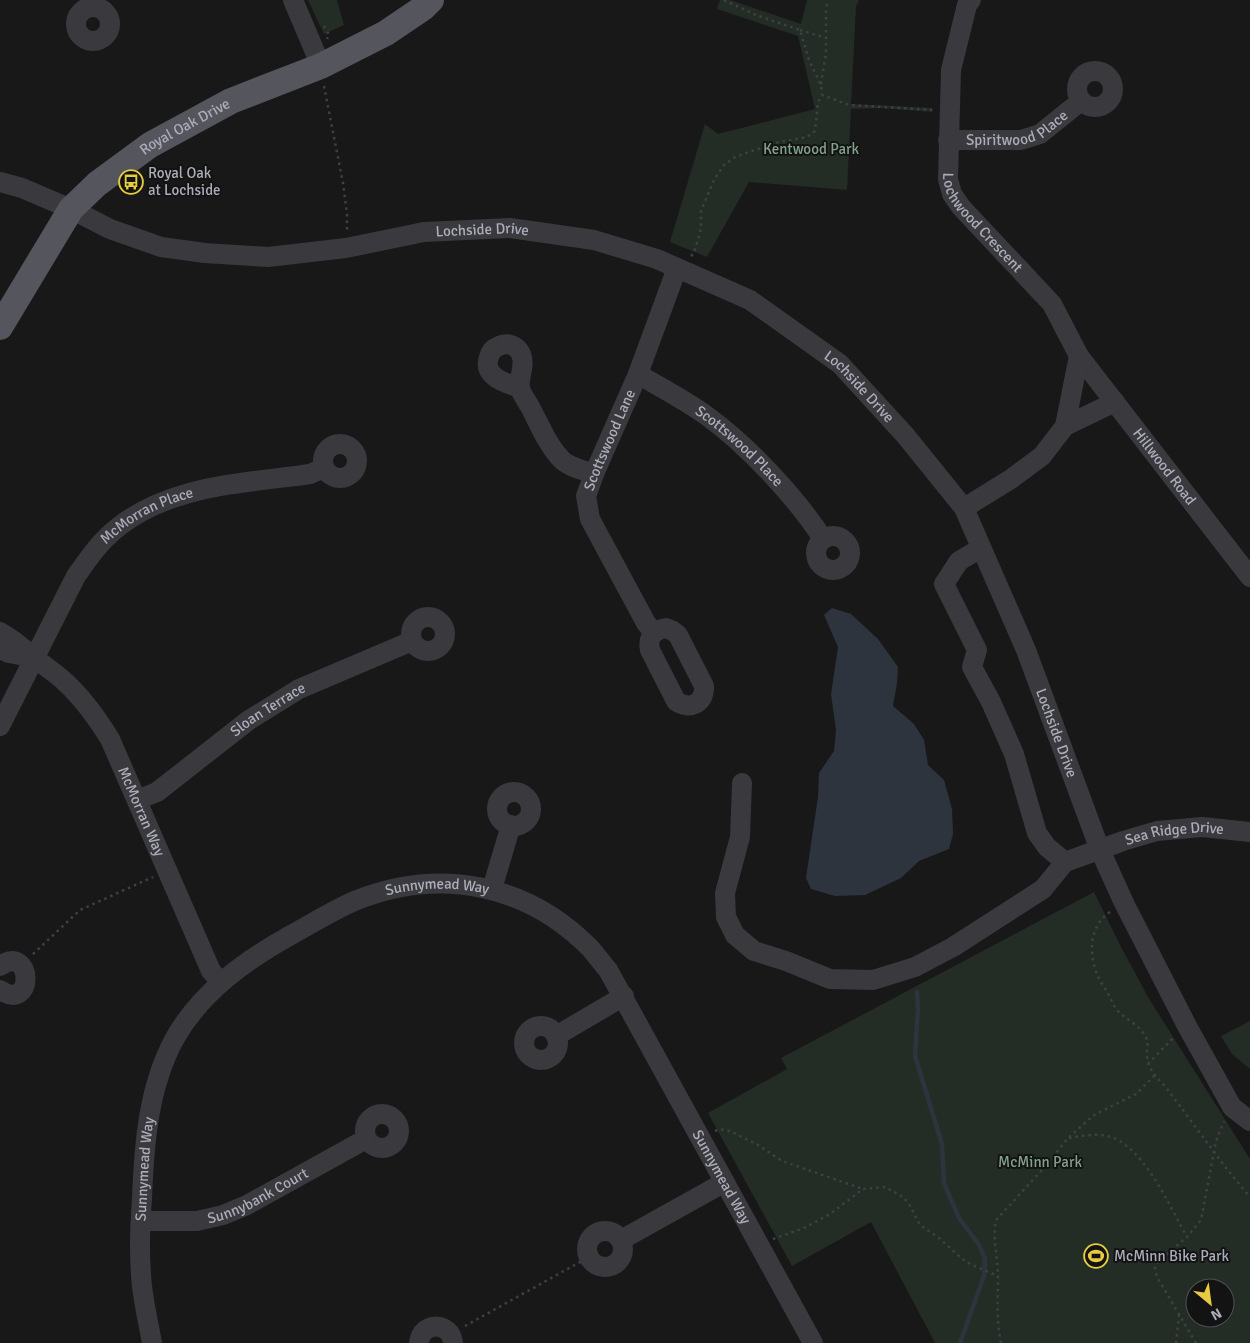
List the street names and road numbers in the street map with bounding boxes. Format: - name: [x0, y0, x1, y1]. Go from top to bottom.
- street label: Royal Oak Drive: [136, 94, 233, 159]
- street label: Spiritwood Place: [966, 106, 1071, 149]
- street label: Lochwood Crescent: [939, 172, 1027, 276]
- street label: Lochside Drive: [435, 219, 530, 240]
- street label: Lochside Drive: [821, 347, 898, 426]
- street label: Scottswood Lane: [580, 387, 639, 493]
- street label: Scottswood Place: [692, 402, 787, 490]
- street label: Hillwood Road: [1129, 424, 1200, 509]
- street label: McMorran Place: [96, 483, 195, 548]
- street label: Sloan Terrace: [227, 678, 308, 740]
- street label: Lochside Drive: [1032, 686, 1081, 780]
- street label: McMorran Way: [114, 764, 169, 859]
- street label: Sea Ridge Drive: [1123, 818, 1225, 849]
- street label: Sunnymead Way: [383, 875, 491, 899]
- street label: Sunnymead Way: [132, 1116, 158, 1222]
- street label: Sunnymead Way: [689, 1127, 755, 1227]
- street label: Sunnybank Court: [206, 1164, 311, 1227]

